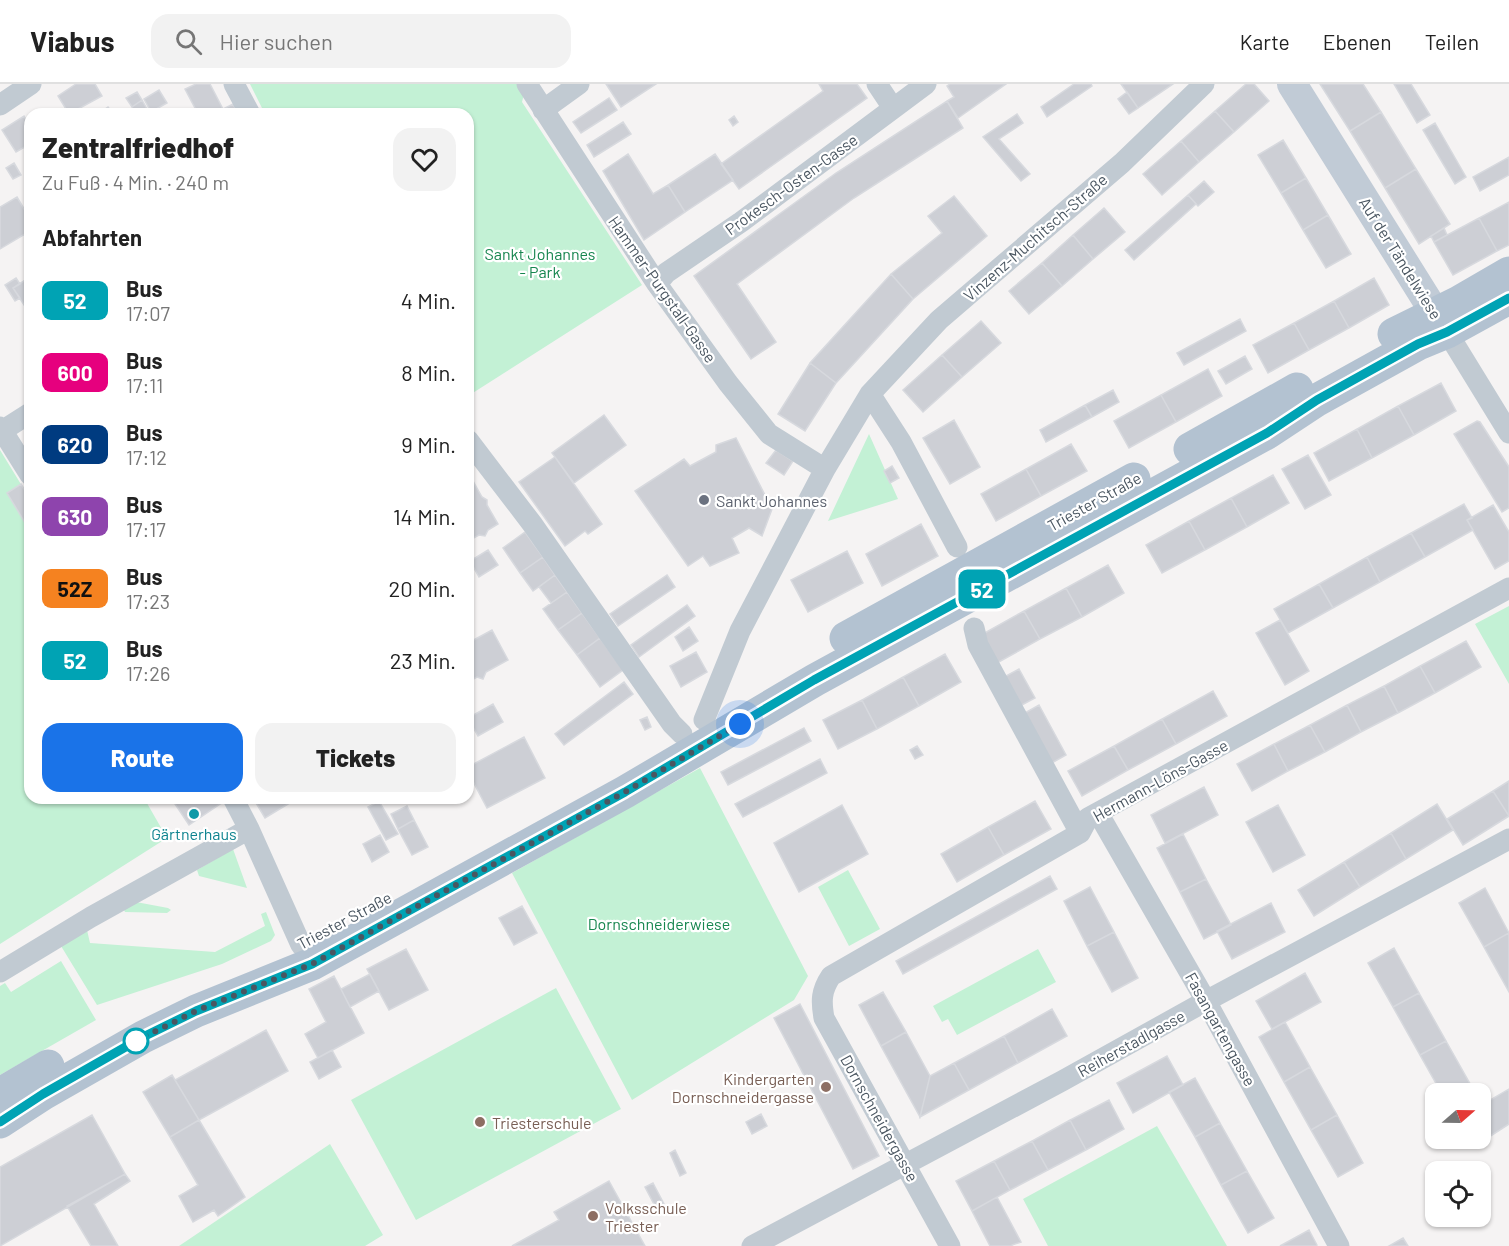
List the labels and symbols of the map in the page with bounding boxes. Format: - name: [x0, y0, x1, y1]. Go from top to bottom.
- street label: Prokesch-Osten-Gasse: [721, 130, 861, 238]
- street label: Vinzenz-Muchitsch-Straße: [959, 169, 1111, 305]
- street label: Auf der Tändelwiese: [1356, 194, 1446, 322]
- street label: Hammer-Purgstall-Gasse: [605, 212, 721, 366]
- park label: Sankt Johannes - Park: [484, 244, 596, 281]
- street label: Triester Straße: [1044, 467, 1144, 535]
- place label: Sankt Johannes: [716, 491, 827, 510]
- marker: Sankt Johannes: [697, 493, 711, 507]
- line badge: 52: [955, 570, 1009, 608]
- your location: [725, 709, 755, 739]
- street label: Hermann-Löns-Gasse: [1089, 735, 1231, 825]
- marker: Gärtnerhaus: [187, 807, 201, 821]
- place label: Gärtnerhaus: [151, 824, 237, 843]
- street label: Triester Straße: [294, 887, 394, 953]
- park label: Dornschneiderwiese: [588, 914, 730, 933]
- street label: Fasangartengasse: [1182, 969, 1260, 1089]
- street label: Reiherstadlgasse: [1074, 1006, 1188, 1080]
- unlabelled marker: [123, 1028, 149, 1054]
- street label: Dornschneidergasse: [837, 1051, 923, 1185]
- place label: Kindergarten Dornschneidergasse: [672, 1069, 814, 1106]
- marker: Kindergarten Dornschneidergasse: [819, 1080, 833, 1094]
- north arrow: [1425, 1083, 1491, 1149]
- place label: Triesterschule: [492, 1113, 592, 1132]
- marker: Triesterschule: [473, 1115, 487, 1129]
- place label: Volksschule Triester: [605, 1198, 687, 1235]
- marker: Volksschule Triester: [586, 1209, 600, 1223]

